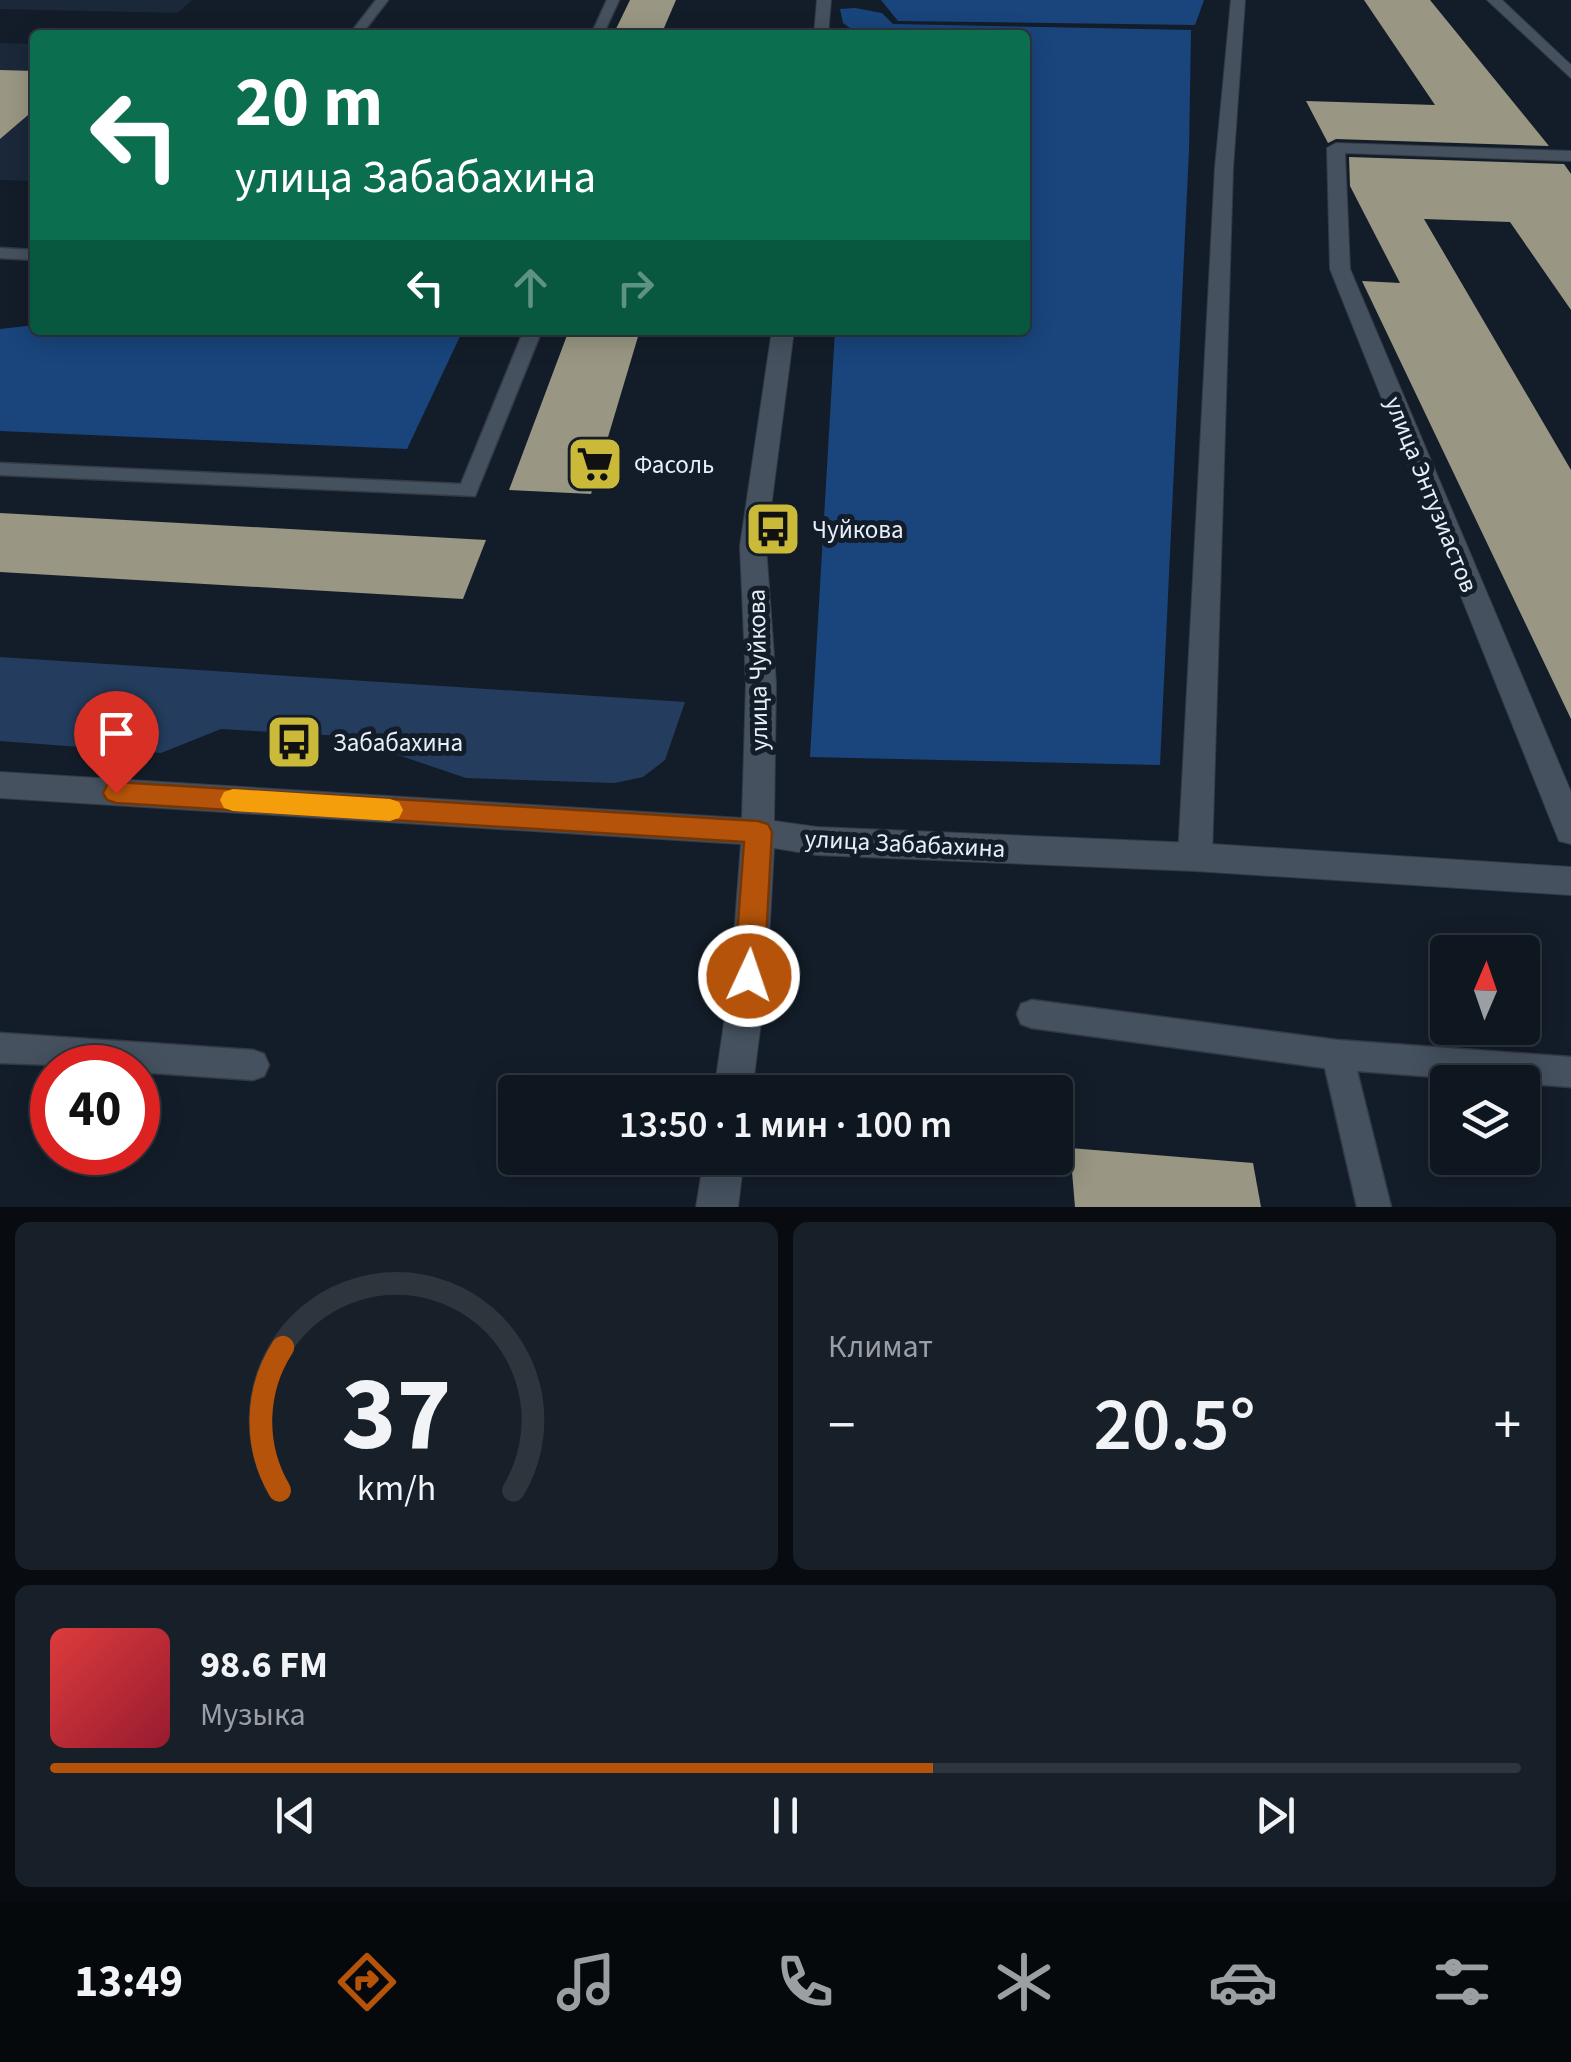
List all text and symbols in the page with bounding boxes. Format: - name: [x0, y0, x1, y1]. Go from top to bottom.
- text: 20 m: [235, 53, 383, 153]
- icon: left: [70, 70, 200, 200]
- text: улица Забабахина: [235, 146, 596, 210]
- icon: left: [398, 260, 453, 315]
- icon: ahead: [503, 260, 558, 315]
- icon: right: [608, 260, 663, 315]
- street label: улица Энтузиастов: [1375, 391, 1487, 598]
- supermarket icon: Фасоль: [565, 434, 625, 494]
- place label: Фасоль: [634, 447, 714, 483]
- bus stop icon: Чуйкова: [743, 499, 803, 559]
- place label: Чуйкова: [812, 512, 904, 548]
- street label: улица Чуйкова: [739, 589, 777, 751]
- pin: [74, 691, 159, 794]
- icon: arrive: [89, 706, 144, 761]
- bus stop icon: Забабахина: [264, 712, 324, 772]
- place label: Забабахина: [333, 725, 463, 761]
- street label: улица Забабахина: [804, 821, 1006, 867]
- position arrow: [697, 924, 801, 1028]
- north arrow: [1430, 935, 1540, 1045]
- map controls: [1430, 935, 1540, 1175]
- speed limit sign: 40: [30, 1045, 160, 1175]
- button: layers: [1430, 1065, 1540, 1175]
- text: 13:50 · 1 мин · 100 m: [619, 1098, 952, 1152]
- text: Климат: [828, 1324, 933, 1370]
- text: 37: [342, 1342, 451, 1490]
- text: 20.5°: [1093, 1372, 1256, 1479]
- text: −: [828, 1387, 855, 1465]
- text: +: [1494, 1387, 1521, 1465]
- text: km/h: [357, 1463, 436, 1514]
- text: 98.6 FM: [200, 1638, 328, 1692]
- text: Музыка: [200, 1692, 306, 1738]
- icon: previous: [268, 1788, 323, 1843]
- icon: pause: [758, 1788, 813, 1843]
- icon: next: [1248, 1788, 1303, 1843]
- icon: directions: [332, 1947, 402, 2017]
- icon: music: [551, 1947, 621, 2017]
- icon: phone: [770, 1947, 840, 2017]
- icon: climate: [989, 1947, 1059, 2017]
- icon: car: [1208, 1947, 1278, 2017]
- icon: filters: [1427, 1947, 1497, 2017]
- text: 13:49: [74, 1950, 183, 2014]

